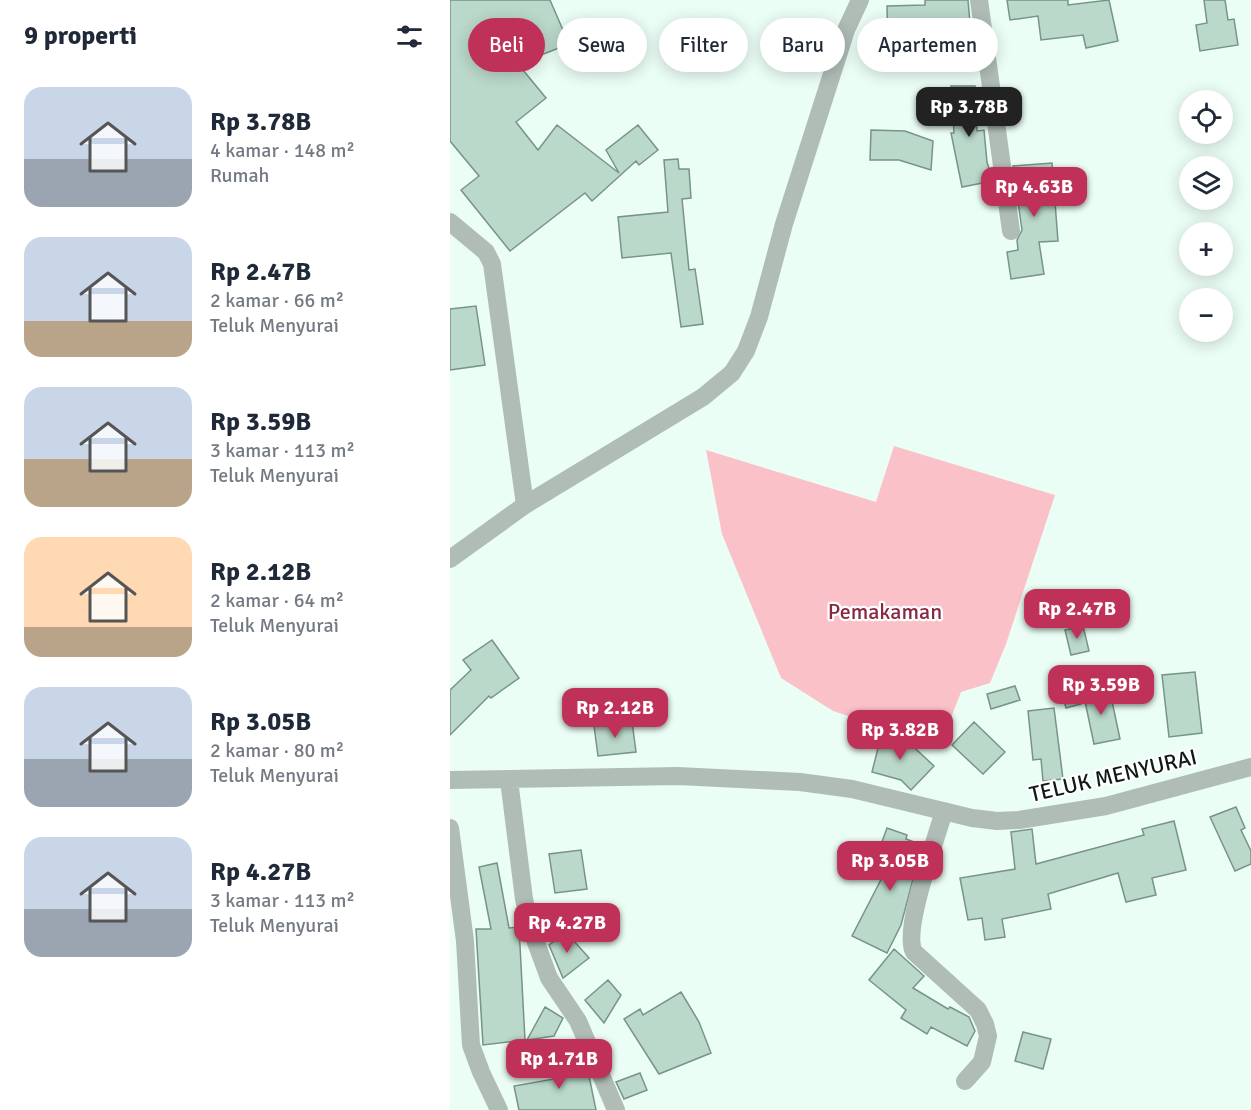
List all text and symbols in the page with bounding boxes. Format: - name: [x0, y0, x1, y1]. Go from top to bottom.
- chip: Beli: [468, 18, 545, 72]
- chip: Sewa: [557, 18, 647, 72]
- chip: Filter: [659, 18, 748, 72]
- chip: Baru: [760, 18, 845, 72]
- chip: Apartemen: [857, 18, 998, 72]
- text: 9 properti: [24, 20, 137, 52]
- icon: filters: [393, 20, 426, 53]
- pin: Rp 3.78B: [907, 87, 1031, 138]
- map controls: [1179, 90, 1233, 342]
- button: locate: [1179, 90, 1233, 144]
- text: Rp 3.78B: [930, 94, 1008, 119]
- text: Rp 3.78B: [210, 106, 311, 138]
- icon: home: [72, 111, 144, 183]
- text: 4 kamar · 148 m²: [210, 138, 355, 163]
- button: layers: [1179, 156, 1233, 210]
- text: Rumah: [210, 163, 270, 188]
- pin: Rp 4.63B: [972, 167, 1096, 218]
- text: Rp 4.63B: [995, 174, 1073, 199]
- button: +: [1179, 222, 1233, 276]
- text: Rp 2.47B: [210, 256, 311, 288]
- icon: home: [72, 261, 144, 333]
- text: 2 kamar · 66 m²: [210, 288, 344, 313]
- button: −: [1179, 288, 1233, 342]
- text: Teluk Menyurai: [210, 313, 339, 338]
- text: Rp 3.59B: [210, 406, 311, 438]
- icon: home: [72, 411, 144, 483]
- text: 3 kamar · 113 m²: [210, 438, 355, 463]
- text: Teluk Menyurai: [210, 463, 339, 488]
- text: Rp 2.12B: [210, 556, 311, 588]
- icon: home: [72, 561, 144, 633]
- text: 2 kamar · 64 m²: [210, 588, 344, 613]
- pin: Rp 2.47B: [1015, 589, 1139, 640]
- text: Rp 2.47B: [1038, 596, 1116, 621]
- park label: Pemakaman: [828, 598, 942, 625]
- text: Teluk Menyurai: [210, 613, 339, 638]
- pin: Rp 3.59B: [1039, 665, 1163, 716]
- text: Rp 3.59B: [1062, 672, 1140, 697]
- pin: Rp 2.12B: [553, 688, 677, 739]
- text: Rp 2.12B: [576, 695, 654, 720]
- text: Rp 3.05B: [210, 706, 311, 738]
- pin: Rp 3.82B: [838, 710, 962, 761]
- icon: home: [72, 711, 144, 783]
- text: Rp 3.82B: [861, 717, 939, 742]
- text: 2 kamar · 80 m²: [210, 738, 344, 763]
- street label: TELUK MENYURAI: [1027, 743, 1199, 808]
- text: Teluk Menyurai: [210, 763, 339, 788]
- pin: Rp 3.05B: [828, 841, 952, 892]
- text: Rp 3.05B: [851, 848, 929, 873]
- text: Rp 4.27B: [210, 856, 311, 888]
- icon: home: [72, 861, 144, 933]
- text: 3 kamar · 113 m²: [210, 888, 355, 913]
- pin: Rp 4.27B: [505, 903, 629, 954]
- text: Rp 4.27B: [528, 910, 606, 935]
- text: Teluk Menyurai: [210, 913, 339, 938]
- pin: Rp 1.71B: [497, 1039, 621, 1090]
- text: Rp 1.71B: [520, 1046, 598, 1071]

